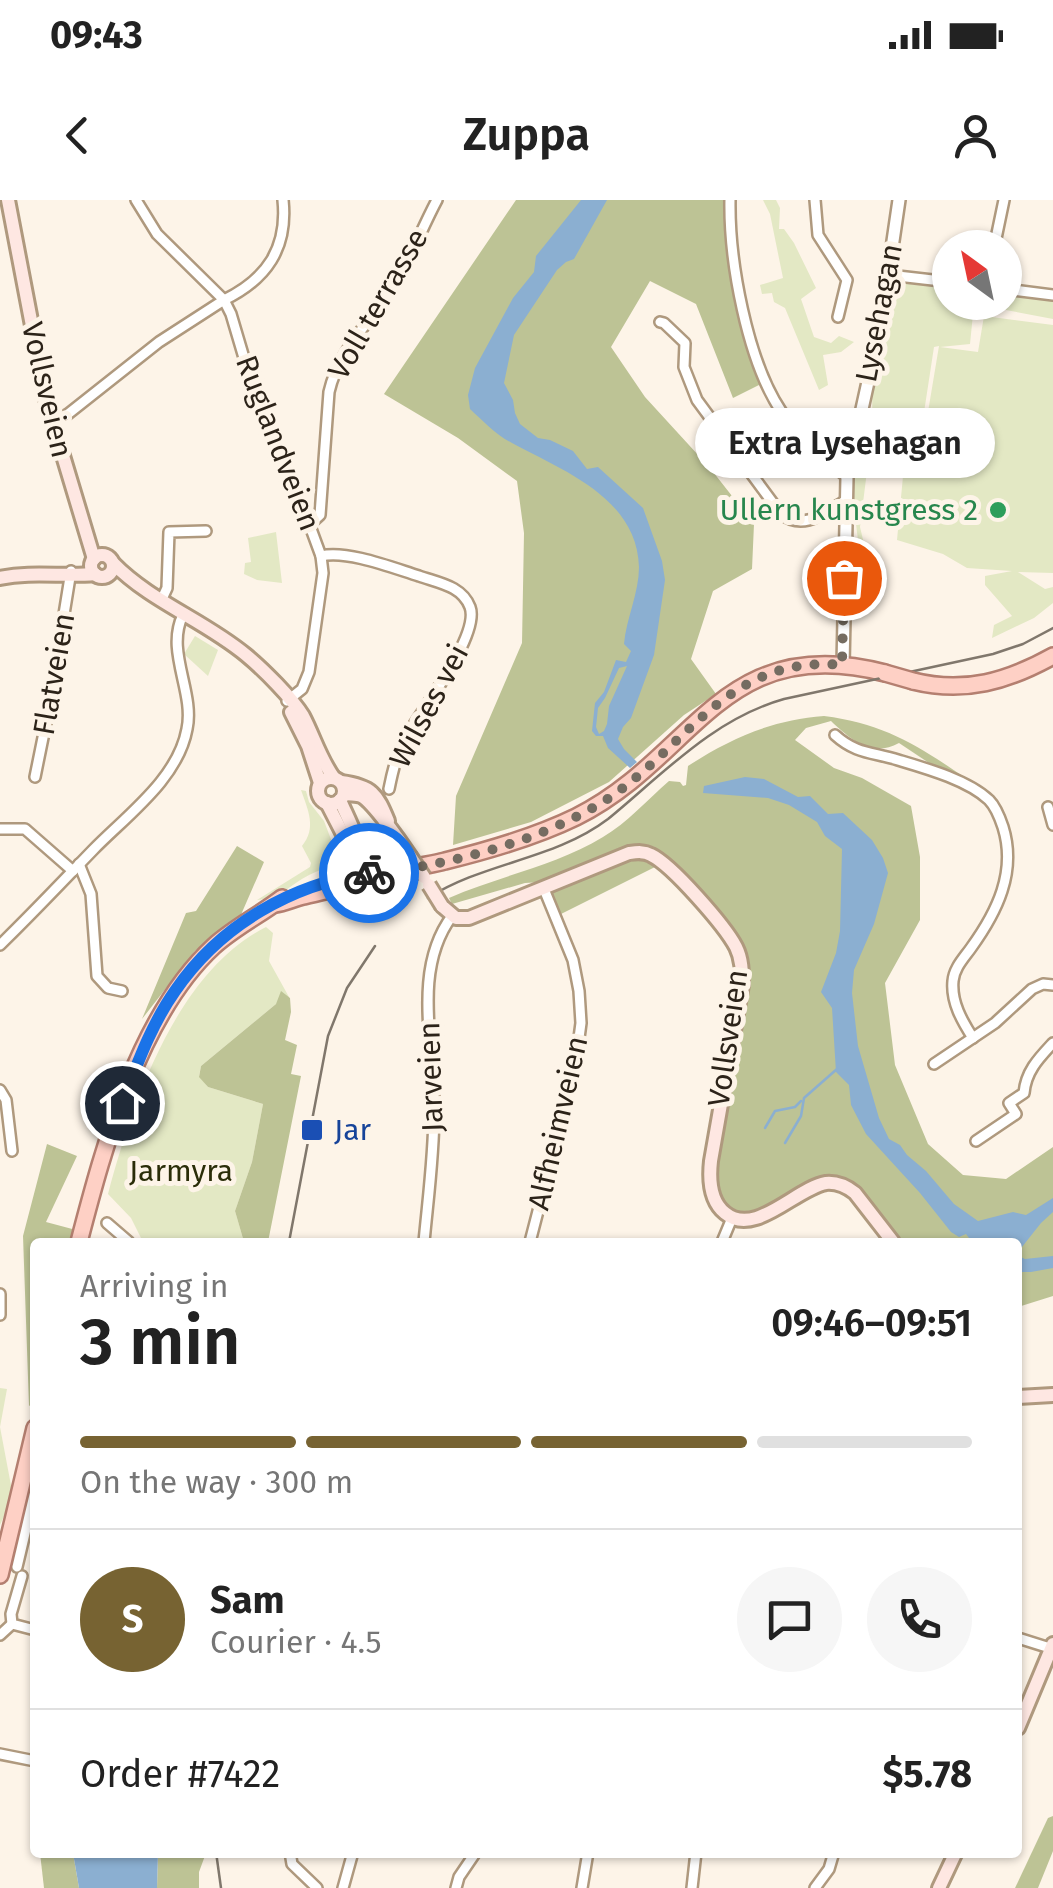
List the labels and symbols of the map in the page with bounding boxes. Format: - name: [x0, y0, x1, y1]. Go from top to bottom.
- street label: Voll terrasse: [320, 222, 436, 386]
- north arrow: [932, 230, 1022, 320]
- street label: Lysehagan: [848, 241, 910, 385]
- street label: Vollsveien: [14, 319, 80, 461]
- street label: Ruglandveien: [228, 350, 328, 536]
- callout: Extra Lysehagan: [694, 408, 994, 478]
- place label: Ullern kunstgress 2: [720, 492, 978, 528]
- marker: Ullern kunstgress 2: [987, 499, 1009, 521]
- pin: [802, 536, 887, 621]
- street label: Flatveien: [26, 610, 82, 738]
- street label: Wilses vei: [382, 638, 476, 774]
- courier: [319, 823, 419, 923]
- street label: Vollsveien: [701, 967, 755, 1109]
- street label: Jarveien: [411, 1021, 451, 1133]
- street label: Alfheimveien: [521, 1033, 595, 1213]
- pin: [80, 1061, 165, 1146]
- place label: Jar: [334, 1112, 371, 1148]
- marker: Jar: [299, 1117, 325, 1143]
- park label: Jarmyra: [129, 1153, 233, 1189]

